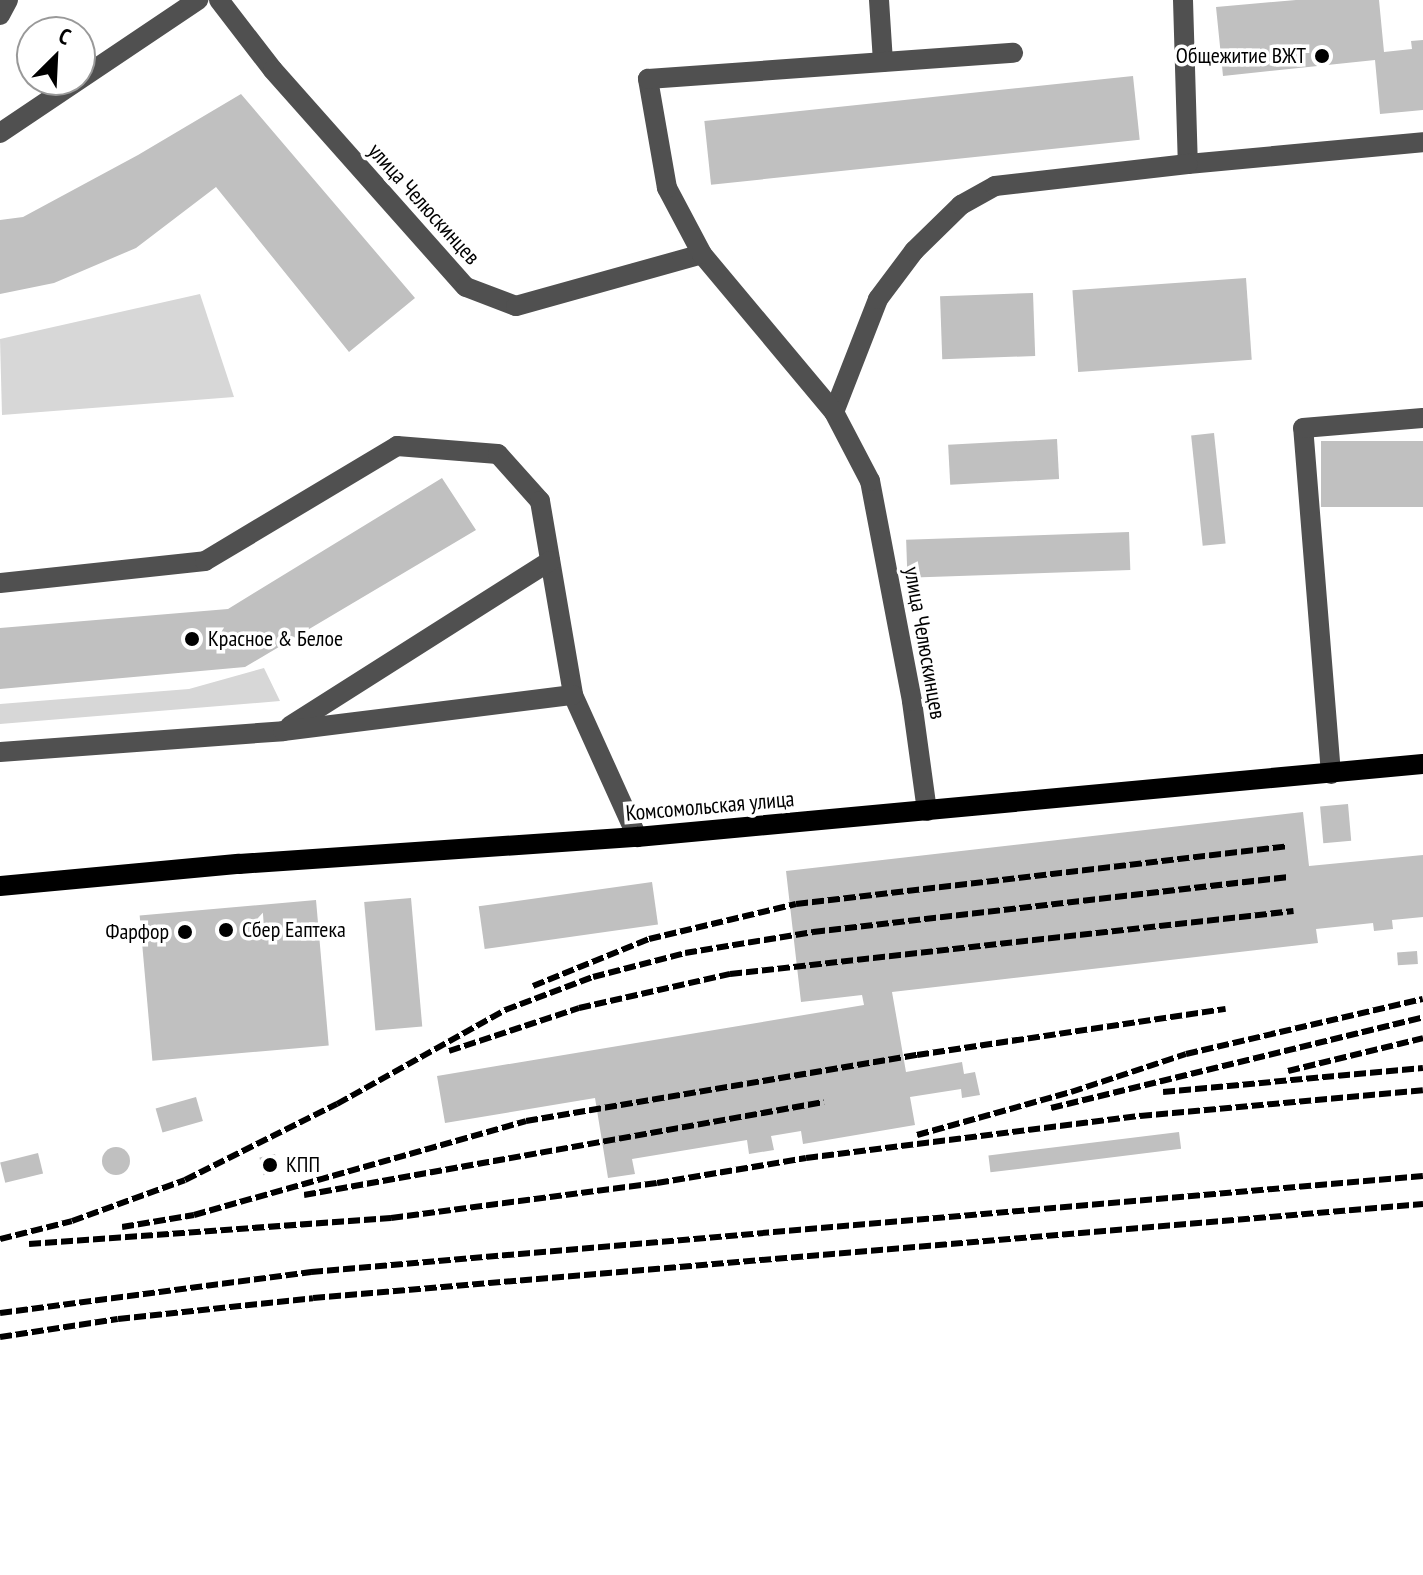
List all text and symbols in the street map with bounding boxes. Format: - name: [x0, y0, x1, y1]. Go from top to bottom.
- north arrow: [16, 16, 96, 96]
- text: С: [55, 21, 75, 51]
- place label: Общежитие ВЖТ: [1176, 43, 1306, 69]
- marker: Общежитие ВЖТ: [1313, 47, 1331, 65]
- street label: улица Челюскинцев: [363, 138, 485, 270]
- street label: улица Челюскинцев: [899, 565, 951, 721]
- place label: Красное & Белое: [208, 626, 343, 652]
- marker: Красное & Белое: [183, 630, 201, 648]
- street label: Комсомольская улица: [625, 785, 795, 827]
- place label: Сбер Еаптека: [242, 917, 346, 943]
- place label: Фарфор: [106, 919, 169, 945]
- marker: Сбер Еаптека: [217, 921, 235, 939]
- marker: Фарфор: [176, 923, 194, 941]
- place label: КПП: [286, 1152, 320, 1178]
- marker: КПП: [261, 1156, 279, 1174]

